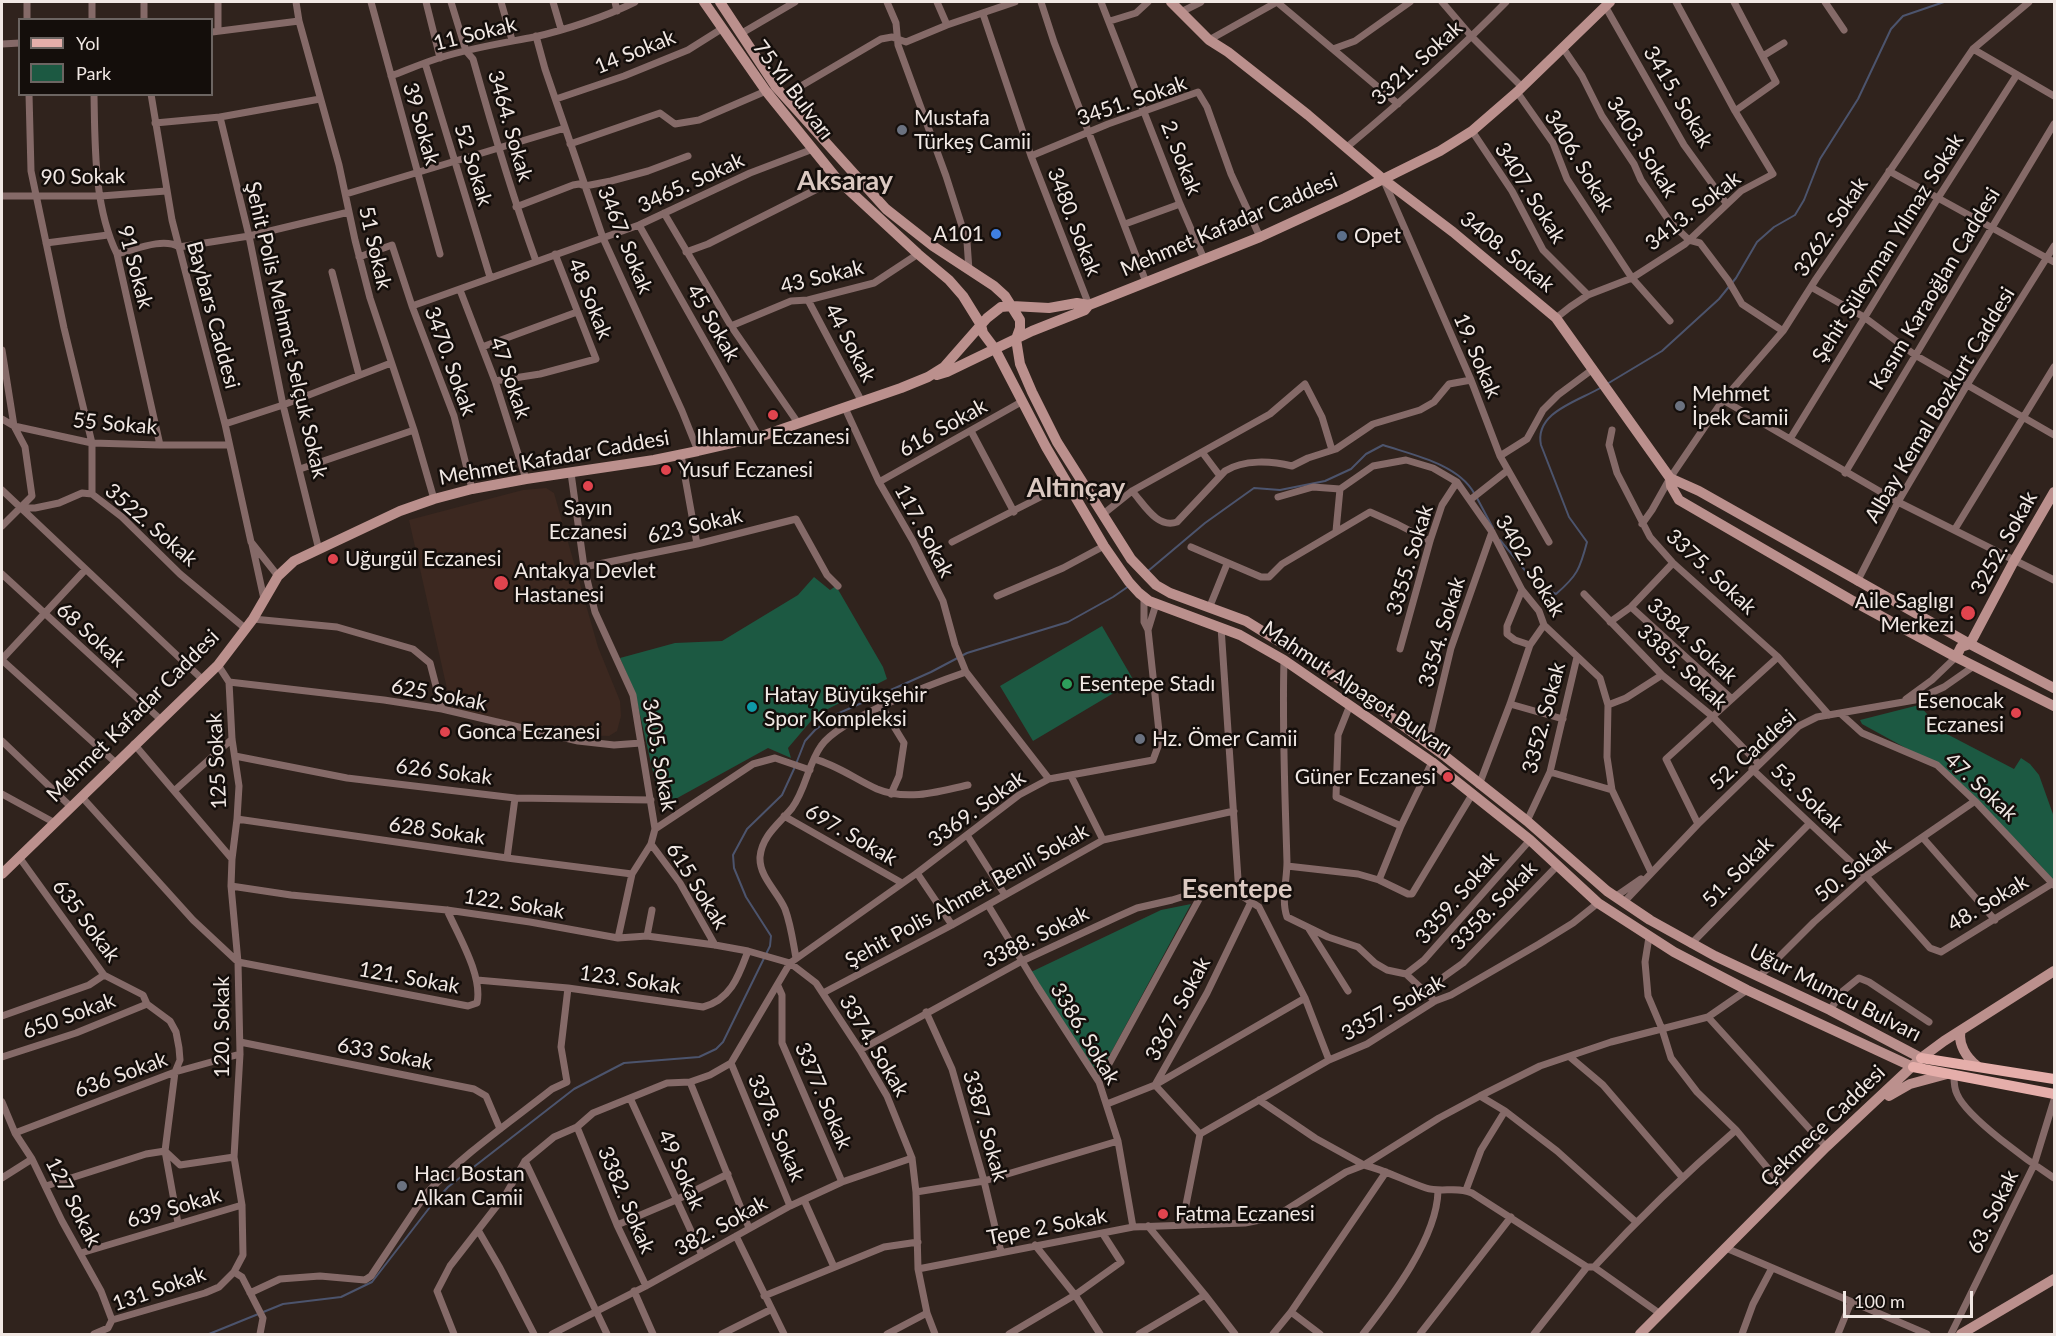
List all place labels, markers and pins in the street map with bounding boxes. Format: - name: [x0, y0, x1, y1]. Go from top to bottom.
- place label: Mustafa Türkeş Camii: [914, 105, 1031, 155]
- marker: Mustafa Türkeş Camii: [895, 123, 909, 137]
- place label: A101: [933, 221, 984, 247]
- place label: Opet: [1354, 223, 1401, 249]
- marker: A101: [989, 227, 1003, 241]
- marker: Opet: [1335, 229, 1349, 243]
- place label: Mehmet İpek Camii: [1692, 381, 1788, 431]
- marker: Mehmet İpek Camii: [1673, 399, 1687, 413]
- marker: Ihlamur Eczanesi: [766, 408, 780, 422]
- place label: Ihlamur Eczanesi: [696, 424, 850, 450]
- place label: Yusuf Eczanesi: [678, 457, 813, 483]
- marker: Yusuf Eczanesi: [659, 463, 673, 477]
- marker: Sayın Eczanesi: [581, 479, 595, 493]
- place label: Sayın Eczanesi: [549, 495, 627, 545]
- place label: Uğurgül Eczanesi: [345, 546, 501, 572]
- marker: Uğurgül Eczanesi: [326, 552, 340, 566]
- place label: Antakya Devlet Hastanesi: [514, 558, 656, 608]
- marker: Antakya Devlet Hastanesi: [492, 574, 510, 592]
- place label: Aile Saglıgı Merkezi: [1855, 588, 1954, 638]
- marker: Aile Saglıgı Merkezi: [1959, 604, 1977, 622]
- place label: Esentepe Stadı: [1079, 671, 1215, 697]
- marker: Esentepe Stadı: [1060, 677, 1074, 691]
- place label: Hatay Büyükşehir Spor Kompleksi: [764, 682, 927, 732]
- place label: Esenocak Eczanesi: [1917, 688, 2004, 738]
- marker: Hatay Büyükşehir Spor Kompleksi: [745, 700, 759, 714]
- marker: Esenocak Eczanesi: [2009, 706, 2023, 720]
- place label: Gonca Eczanesi: [457, 719, 600, 745]
- marker: Gonca Eczanesi: [438, 725, 452, 739]
- place label: Hz. Ömer Camii: [1152, 726, 1297, 752]
- marker: Hz. Ömer Camii: [1133, 732, 1147, 746]
- place label: Güner Eczanesi: [1295, 764, 1436, 790]
- marker: Güner Eczanesi: [1441, 770, 1455, 784]
- place label: Hacı Bostan Alkan Camii: [414, 1161, 525, 1211]
- marker: Hacı Bostan Alkan Camii: [395, 1179, 409, 1193]
- place label: Fatma Eczanesi: [1175, 1201, 1315, 1227]
- marker: Fatma Eczanesi: [1156, 1207, 1170, 1221]

